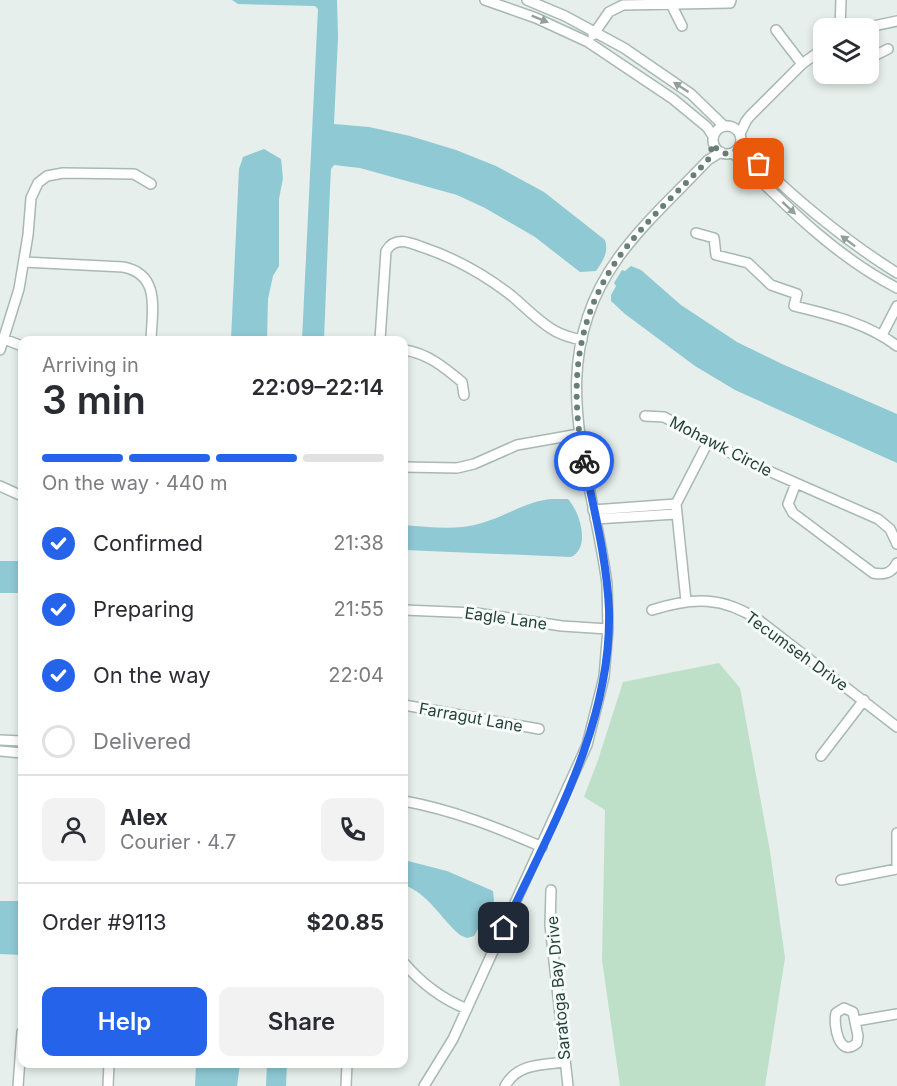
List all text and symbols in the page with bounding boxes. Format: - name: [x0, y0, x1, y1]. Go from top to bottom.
- one-way arrow: [531, 15, 549, 24]
- map controls: [813, 18, 879, 84]
- button: layers: [813, 18, 879, 84]
- one-way arrow: [672, 82, 689, 93]
- pin: [733, 138, 784, 189]
- icon: bag: [742, 147, 775, 180]
- one-way arrow: [782, 201, 796, 215]
- one-way arrow: [841, 235, 857, 247]
- text: Arriving in: [42, 353, 139, 377]
- text: 22:09–22:14: [252, 374, 384, 400]
- text: 3 min: [42, 376, 146, 423]
- street label: Mohawk Circle: [666, 412, 776, 480]
- courier: [554, 431, 614, 491]
- icon: bike: [568, 445, 601, 478]
- text: On the way · 440 m: [42, 471, 228, 495]
- icon: check: [42, 527, 75, 560]
- text: Confirmed: [93, 530, 203, 556]
- text: 21:38: [333, 531, 384, 555]
- icon: check: [42, 593, 75, 626]
- text: Preparing: [93, 596, 194, 622]
- text: 21:55: [334, 597, 384, 621]
- street label: Eagle Lane: [464, 602, 548, 634]
- street label: Tecumseh Drive: [742, 607, 852, 695]
- icon: check: [42, 659, 75, 692]
- text: On the way: [93, 662, 211, 688]
- text: 22:04: [328, 663, 384, 687]
- street label: Farragut Lane: [417, 698, 525, 736]
- text: Delivered: [93, 728, 191, 754]
- button: person: [42, 798, 105, 861]
- button: phone: [321, 798, 384, 861]
- text: Alex: [120, 804, 168, 830]
- text: Courier · 4.7: [120, 830, 236, 854]
- pin: [478, 902, 529, 953]
- text: Order #9113: [42, 909, 167, 935]
- text: $20.85: [306, 909, 384, 935]
- icon: home: [487, 911, 520, 944]
- street label: Saratoga Bay Drive: [542, 915, 574, 1061]
- button: Help: [42, 987, 207, 1056]
- button: Share: [219, 987, 384, 1056]

